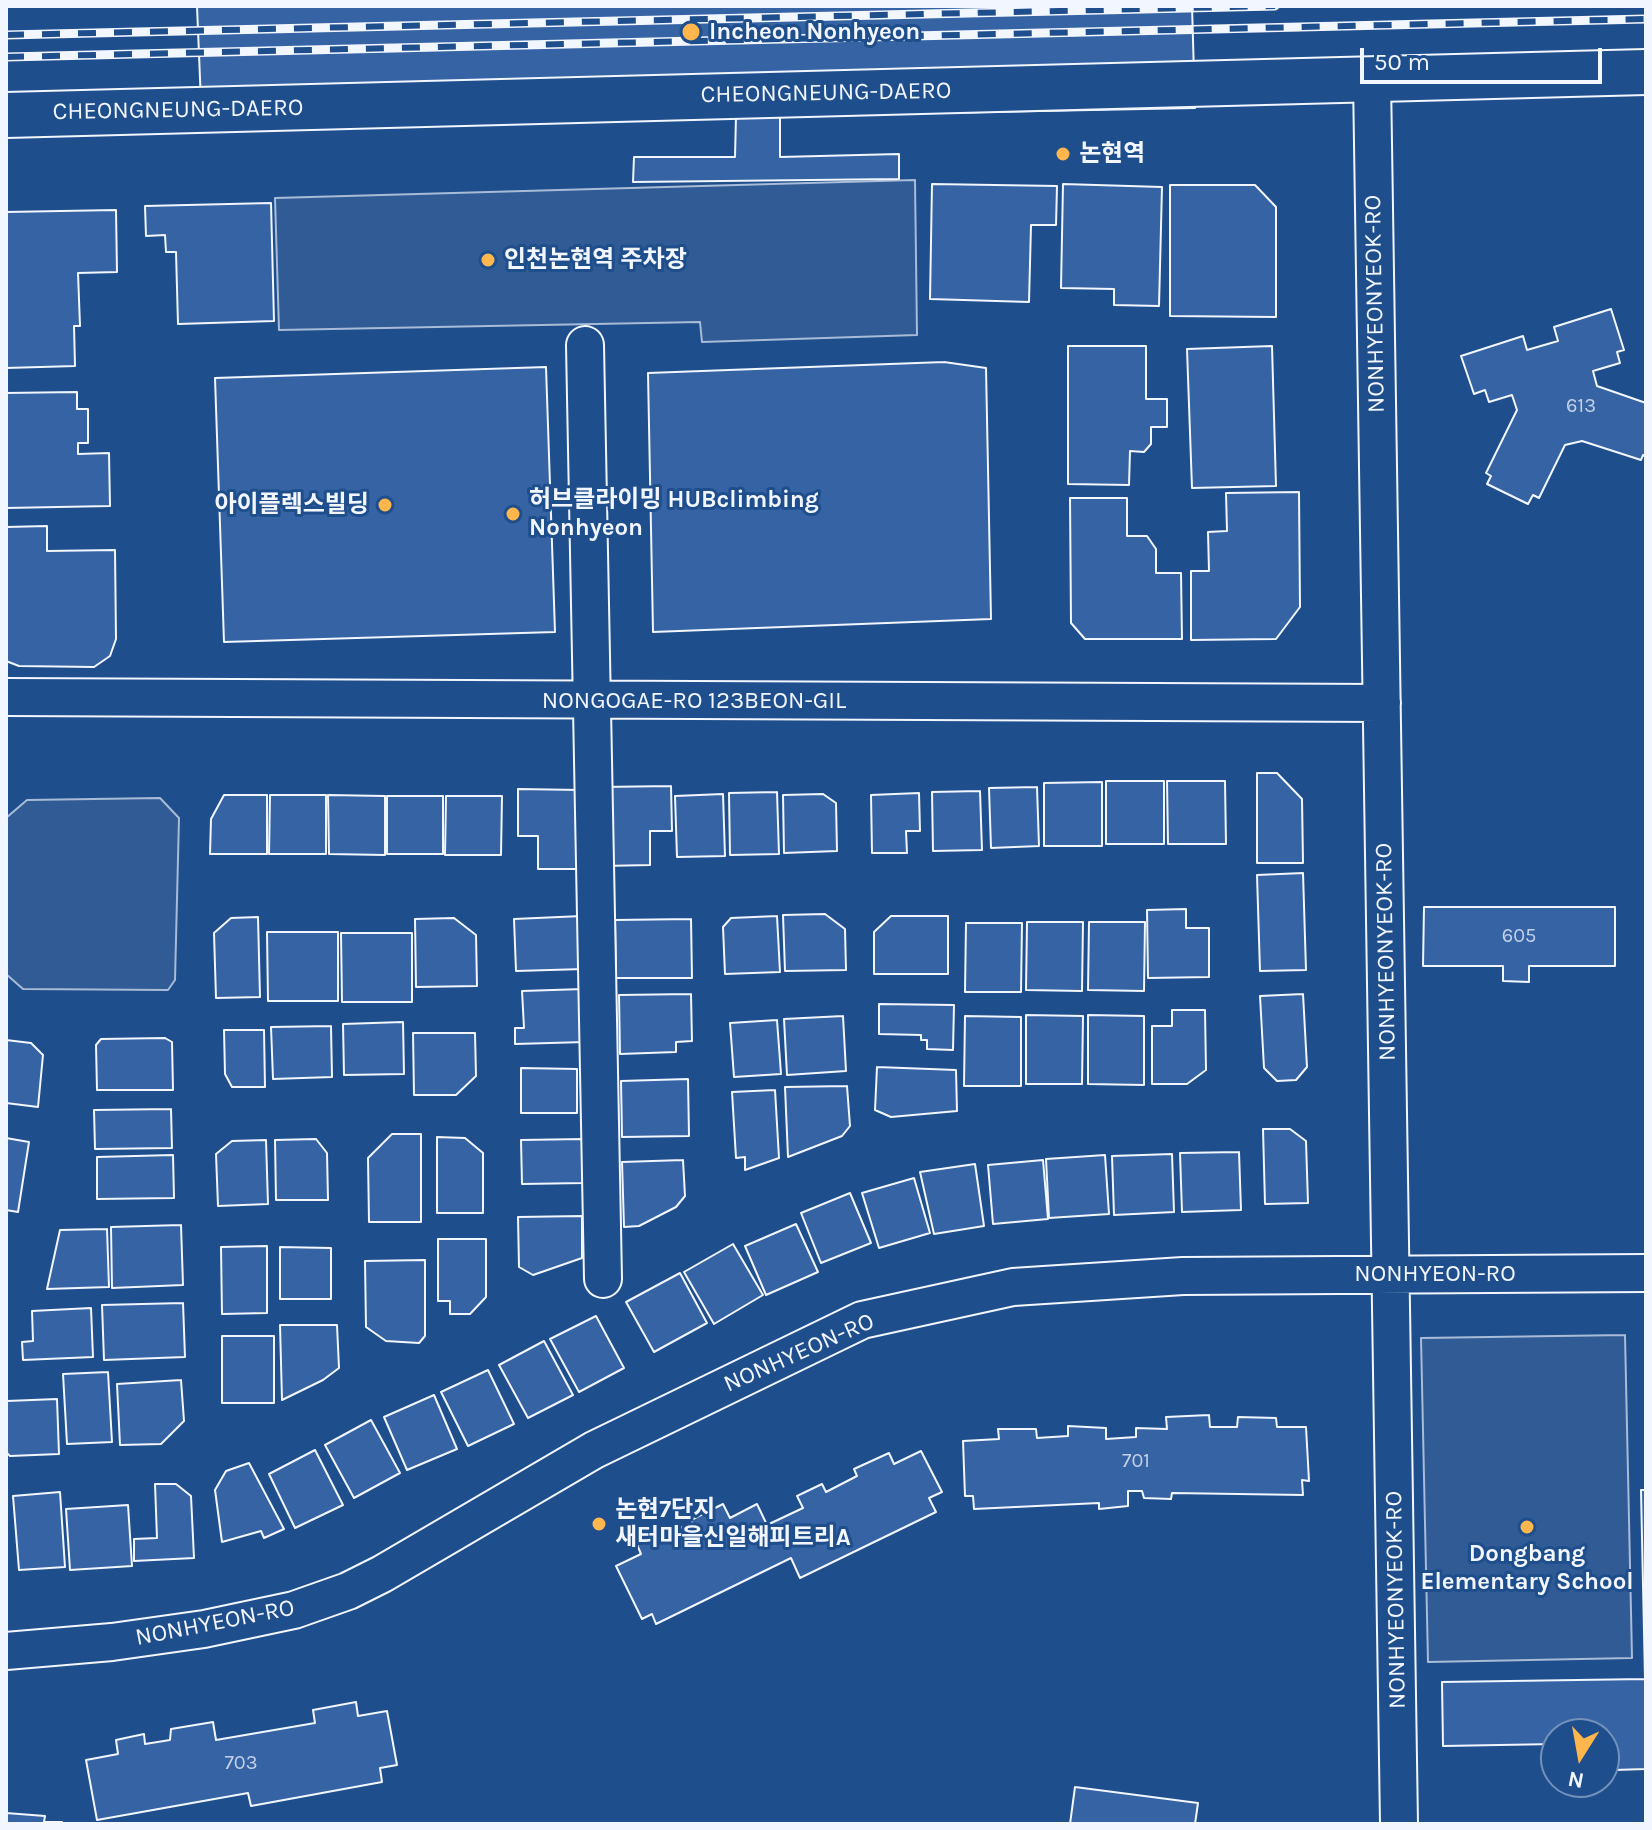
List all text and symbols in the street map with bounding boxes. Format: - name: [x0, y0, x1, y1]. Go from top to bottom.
- place label: Incheon Nonhyeon: [709, 18, 920, 46]
- marker: Incheon Nonhyeon: [680, 21, 702, 43]
- scale bar: [1364, 32, 1606, 82]
- text: 50 m: [1374, 48, 1430, 76]
- street label: CHEONGNEUNG-DAERO: [700, 76, 952, 110]
- street label: CHEONGNEUNG-DAERO: [52, 93, 304, 127]
- place label: 논현역: [1079, 140, 1145, 168]
- marker: 논현역: [1054, 145, 1072, 163]
- street label: NONHYEONYEOK-RO: [1359, 195, 1391, 413]
- place label: 인천논현역 주차장: [504, 246, 687, 274]
- marker: 인천논현역 주차장: [479, 251, 497, 269]
- house number: 613: [1566, 394, 1596, 418]
- place label: 허브클라이밍 HUBclimbing Nonhyeon: [529, 486, 819, 542]
- place label: 아이플렉스빌딩: [214, 491, 369, 519]
- marker: 아이플렉스빌딩: [376, 496, 394, 514]
- marker: 허브클라이밍 HUBclimbing Nonhyeon: [504, 505, 522, 523]
- street label: NONGOGAE-RO 123BEON-GIL: [542, 687, 846, 715]
- street label: NONHYEONYEOK-RO: [1370, 843, 1402, 1061]
- house number: 605: [1502, 924, 1536, 948]
- street label: NONHYEON-RO: [1354, 1260, 1516, 1288]
- street label: NONHYEON-RO: [719, 1307, 879, 1399]
- house number: 701: [1122, 1449, 1150, 1473]
- street label: NONHYEONYEOK-RO: [1380, 1491, 1412, 1709]
- place label: 논현7단지 새터마을신일해피트리A: [615, 1496, 851, 1552]
- marker: 논현7단지 새터마을신일해피트리A: [590, 1515, 608, 1533]
- marker: Dongbang Elementary School: [1518, 1518, 1536, 1536]
- place label: Dongbang Elementary School: [1420, 1540, 1634, 1596]
- street label: NONHYEON-RO: [133, 1593, 297, 1653]
- north arrow: [1540, 1718, 1620, 1798]
- house number: 703: [224, 1751, 258, 1775]
- text: N: [1566, 1765, 1586, 1794]

